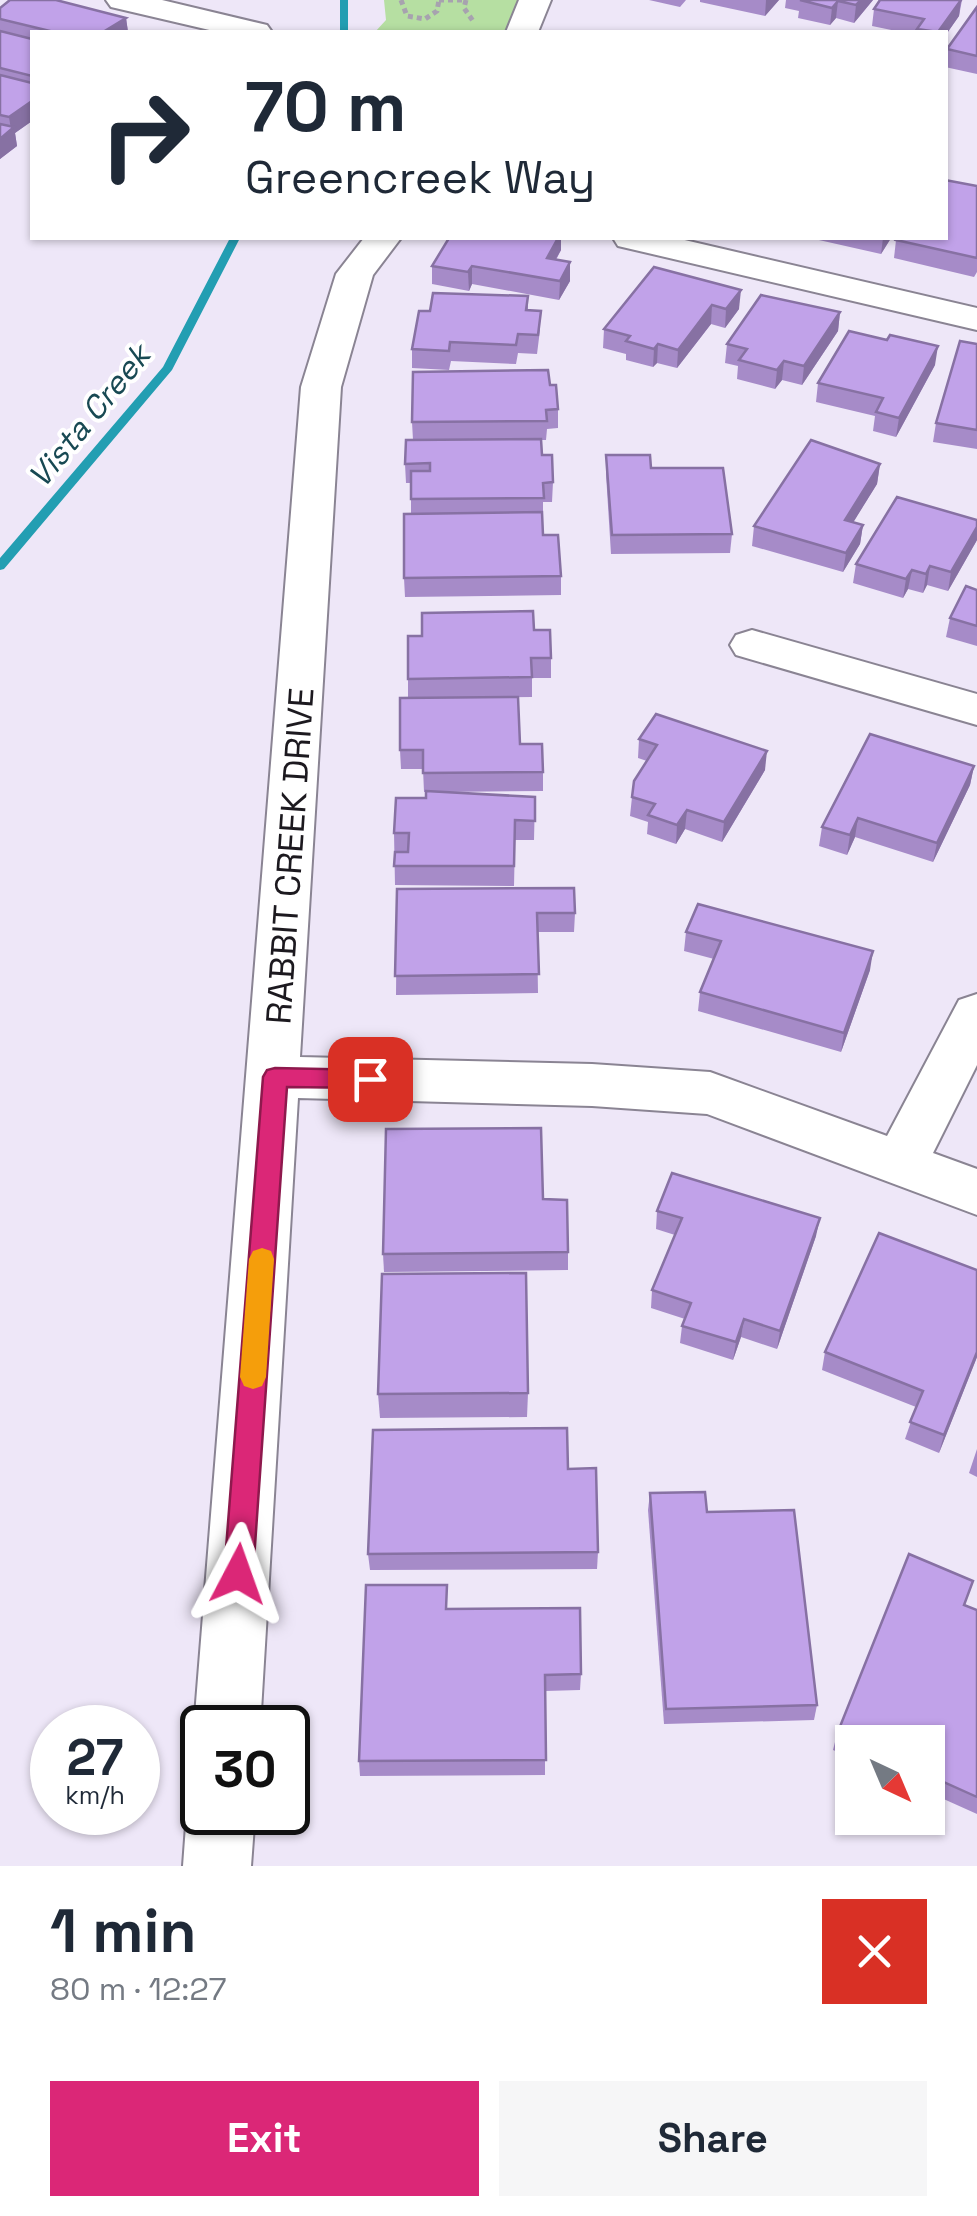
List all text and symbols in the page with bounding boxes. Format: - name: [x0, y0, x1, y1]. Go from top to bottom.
- text: 70 m: [245, 62, 406, 151]
- icon: right: [80, 70, 210, 200]
- text: Greencreek Way: [245, 149, 595, 206]
- water label: Vista Creek: [19, 333, 161, 496]
- street label: RABBIT CREEK DRIVE: [256, 686, 324, 1026]
- pin: [328, 1037, 413, 1122]
- icon: arrive: [343, 1052, 398, 1107]
- position arrow: [186, 1522, 290, 1626]
- speed limit sign: 30: [180, 1705, 310, 1835]
- north arrow: [835, 1725, 945, 1835]
- map controls: [835, 1725, 945, 1835]
- text: 27: [67, 1726, 123, 1790]
- text: km/h: [65, 1779, 125, 1811]
- text: 1 min: [50, 1893, 197, 1970]
- button: close: [822, 1899, 927, 2004]
- text: 80 m · 12:27: [50, 1969, 227, 2009]
- button: Exit: [50, 2081, 479, 2196]
- button: Share: [499, 2081, 927, 2196]

